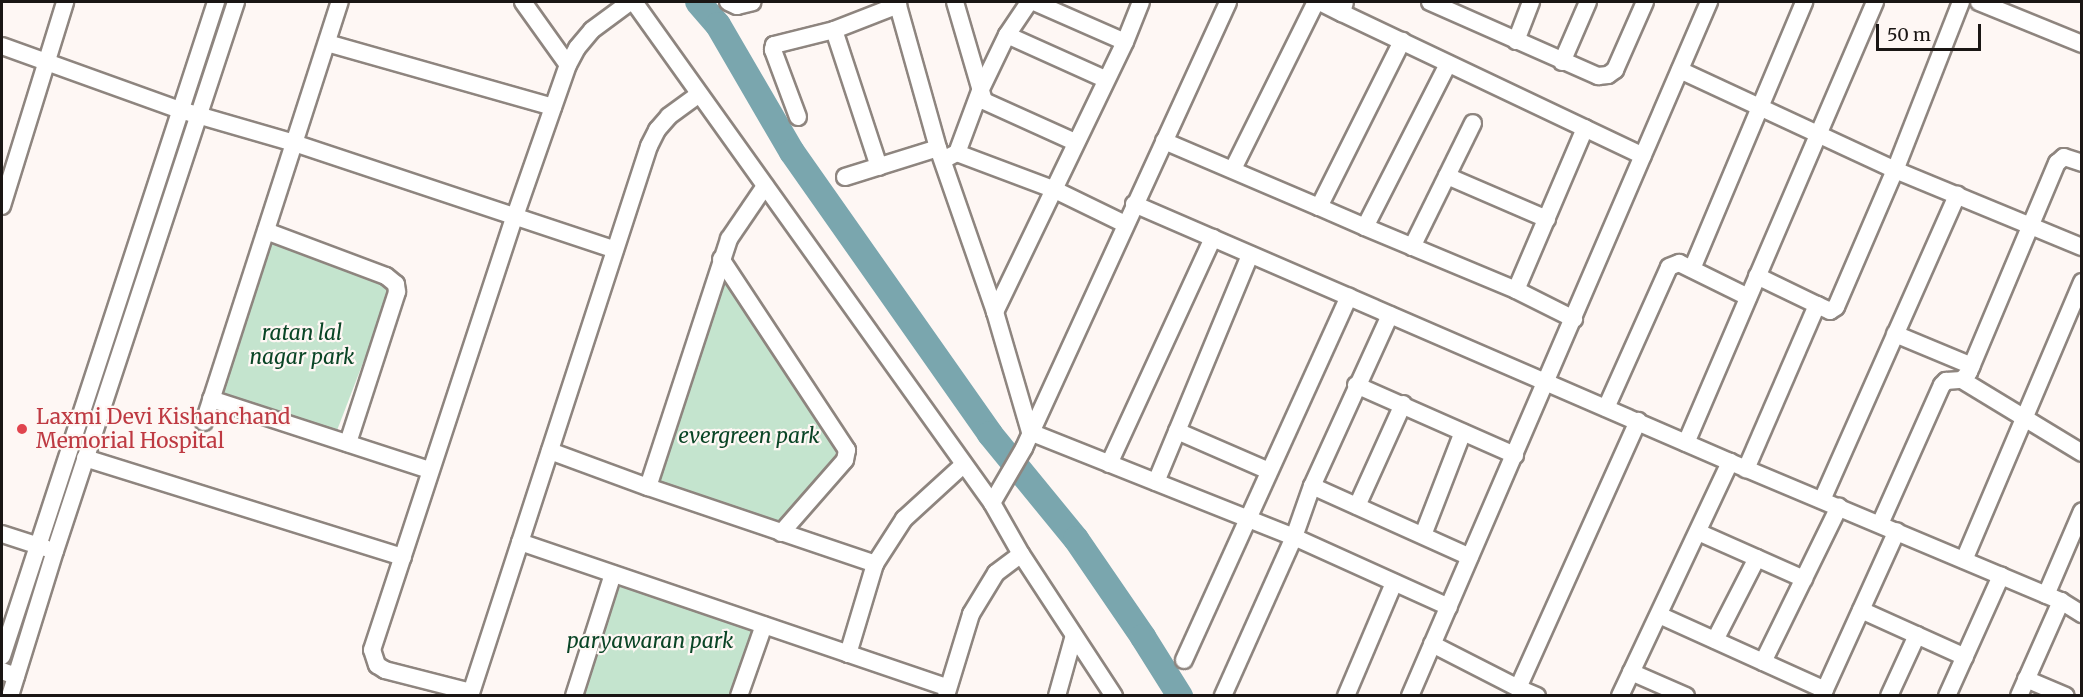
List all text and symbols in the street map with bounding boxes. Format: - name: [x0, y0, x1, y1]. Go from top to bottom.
- scale bar: [1879, 12, 1984, 50]
- text: 50 m: [1887, 23, 1931, 46]
- park label: ratan lal nagar park: [249, 320, 355, 370]
- place label: Laxmi Devi Kishanchand Memorial Hospital: [36, 404, 291, 454]
- marker: Laxmi Devi Kishanchand Memorial Hospital: [13, 420, 31, 438]
- park label: evergreen park: [678, 423, 820, 449]
- park label: paryawaran park: [567, 628, 733, 654]

